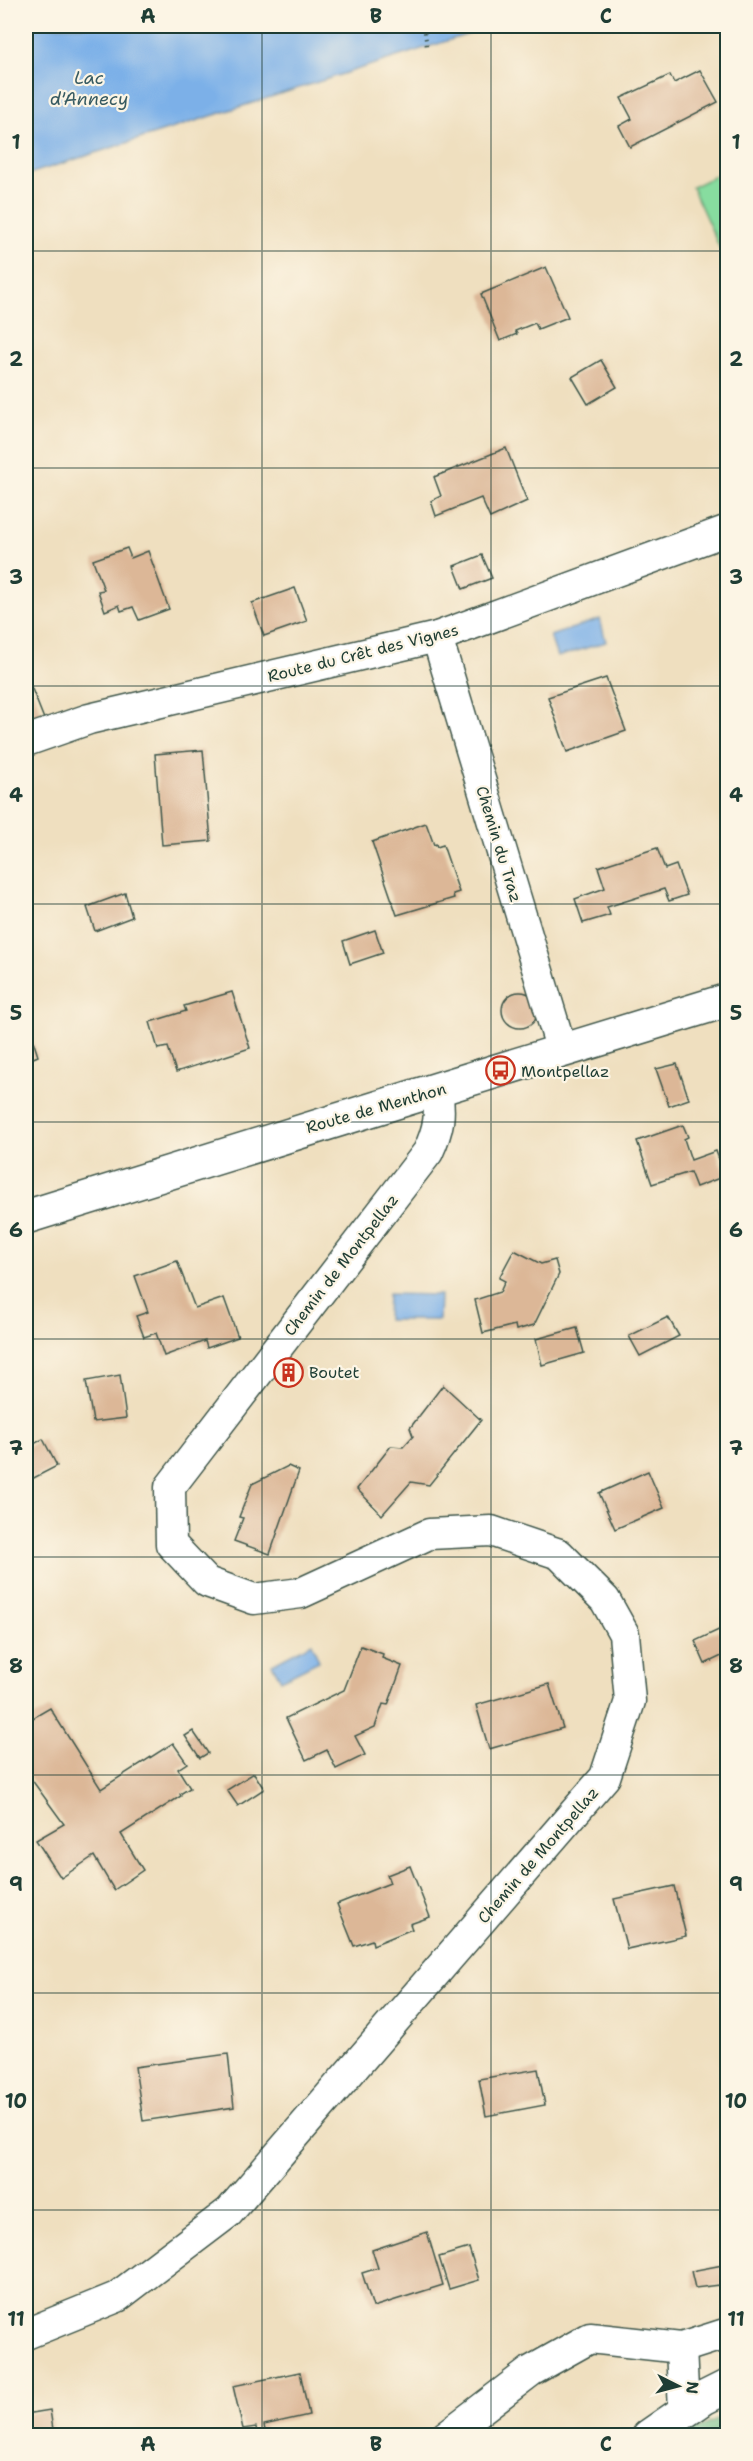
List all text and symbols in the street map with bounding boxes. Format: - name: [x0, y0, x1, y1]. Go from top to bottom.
- text: A: [140, 3, 156, 29]
- text: B: [370, 3, 382, 29]
- text: C: [600, 3, 612, 29]
- water label: Lac d'Annecy: [50, 66, 128, 111]
- text: 1: [11, 129, 21, 155]
- text: 1: [731, 129, 741, 155]
- text: 2: [9, 346, 23, 372]
- text: 2: [729, 346, 743, 372]
- text: 3: [9, 564, 23, 590]
- text: 3: [729, 564, 743, 590]
- street label: Route du Crêt des Vignes: [265, 619, 461, 687]
- text: 4: [9, 782, 23, 808]
- text: 4: [729, 782, 743, 808]
- street label: Chemin du Traz: [471, 783, 527, 905]
- text: 5: [10, 1000, 22, 1026]
- text: 5: [730, 1000, 742, 1026]
- bus stop icon: Montpellaz: [484, 1055, 516, 1087]
- place label: Montpellaz: [521, 1061, 609, 1082]
- street label: Route de Menthon: [304, 1078, 449, 1138]
- street label: Chemin de Montpellaz: [279, 1190, 403, 1340]
- text: 6: [9, 1217, 23, 1243]
- text: 6: [729, 1217, 743, 1243]
- building icon: Boutet: [272, 1356, 304, 1388]
- place label: Boutet: [309, 1362, 360, 1383]
- text: 7: [9, 1435, 23, 1461]
- text: 7: [729, 1435, 743, 1461]
- text: 8: [9, 1653, 23, 1679]
- text: 8: [729, 1653, 743, 1679]
- street label: Chemin de Montpellaz: [473, 1782, 603, 1928]
- text: 9: [9, 1871, 23, 1897]
- text: 9: [729, 1871, 743, 1897]
- text: 10: [5, 2088, 27, 2114]
- text: 10: [725, 2088, 747, 2114]
- text: 11: [7, 2306, 25, 2332]
- text: 11: [727, 2306, 745, 2332]
- north arrow: [648, 2356, 708, 2416]
- text: N: [681, 2380, 704, 2395]
- text: A: [140, 2431, 156, 2457]
- text: B: [370, 2431, 382, 2457]
- text: C: [600, 2431, 612, 2457]

